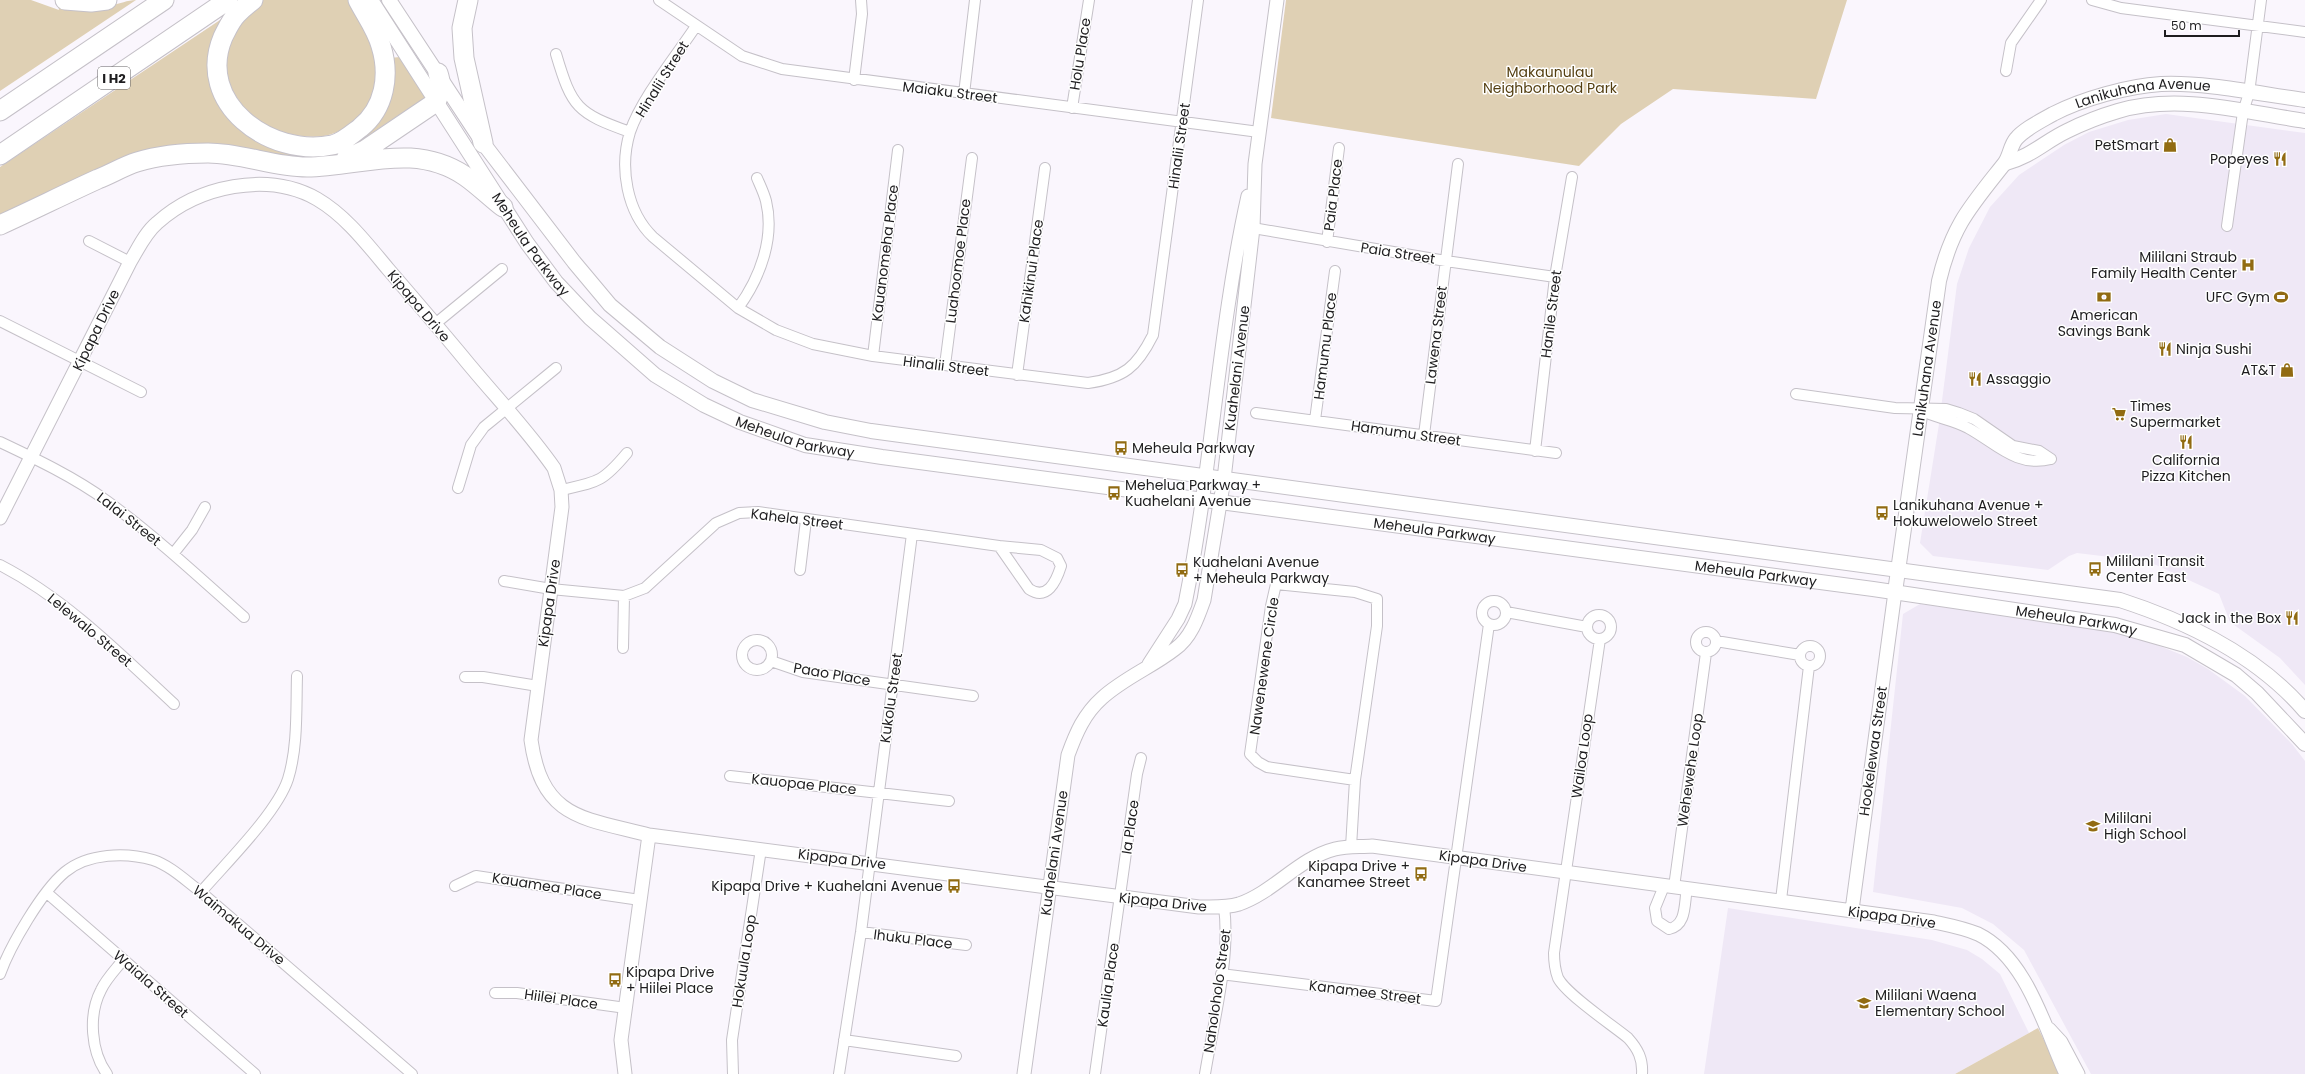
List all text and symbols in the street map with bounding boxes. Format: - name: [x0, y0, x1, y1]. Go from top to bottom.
- scale bar: [2165, 12, 2239, 38]
- street label: Holu Place: [1064, 16, 1096, 92]
- text: 50 m: [2171, 17, 2202, 34]
- street label: Hinalii Street: [631, 37, 693, 121]
- park label: Makaunulau Neighborhood Park: [1483, 62, 1618, 98]
- road number: I H2: [98, 67, 130, 89]
- street label: Lanikuhana Avenue: [2072, 74, 2212, 113]
- street label: Maiaku Street: [901, 76, 999, 108]
- street label: Hinalii Street: [1163, 102, 1195, 190]
- place label: PetSmart: [2095, 135, 2159, 155]
- shop icon: PetSmart: [2162, 137, 2178, 153]
- place label: Popeyes: [2210, 149, 2269, 169]
- restaurant icon: Popeyes: [2272, 151, 2288, 167]
- street label: Paia Place: [1319, 158, 1347, 232]
- street label: Kauanomeha Place: [867, 183, 903, 323]
- street label: Meheula Parkway: [487, 189, 574, 301]
- street label: Luahoomoe Place: [940, 197, 976, 324]
- street label: Kahikinui Place: [1014, 218, 1048, 324]
- street label: Paia Street: [1359, 237, 1437, 269]
- place label: Mililani Straub Family Health Center: [2091, 247, 2237, 283]
- hospital icon: Mililani Straub Family Health Center: [2240, 257, 2256, 273]
- street label: Kipapa Drive: [383, 266, 455, 347]
- street label: Hanile Street: [1536, 269, 1566, 359]
- street label: Lawena Street: [1420, 285, 1452, 385]
- street label: Kipapa Drive: [68, 286, 125, 374]
- place label: UFC Gym: [2206, 287, 2270, 307]
- bank icon: American Savings Bank: [2096, 289, 2112, 305]
- sports icon: UFC Gym: [2273, 289, 2289, 305]
- street label: Hamumu Place: [1309, 291, 1342, 401]
- street label: Lanikuhana Avenue: [1907, 299, 1946, 438]
- street label: Kuahelani Avenue: [1219, 304, 1255, 432]
- place label: American Savings Bank: [2058, 305, 2151, 341]
- place label: Ninja Sushi: [2176, 339, 2252, 359]
- restaurant icon: Ninja Sushi: [2157, 341, 2173, 357]
- street label: Hinalii Street: [902, 351, 990, 381]
- place label: AT&T: [2241, 360, 2276, 380]
- shop icon: AT&T: [2279, 362, 2295, 378]
- place label: Assaggio: [1986, 369, 2051, 389]
- restaurant icon: Assaggio: [1967, 371, 1983, 387]
- place label: Times Supermarket: [2130, 396, 2221, 432]
- supermarket icon: Times Supermarket: [2111, 406, 2127, 422]
- street label: Meheula Parkway: [733, 411, 856, 463]
- street label: Hamumu Street: [1350, 415, 1462, 451]
- restaurant icon: California Pizza Kitchen: [2178, 434, 2194, 450]
- place label: Meheula Parkway: [1132, 438, 1255, 458]
- bus stop icon: Meheula Parkway: [1113, 440, 1129, 456]
- place label: California Pizza Kitchen: [2141, 450, 2231, 486]
- place label: Mehelua Parkway + Kuahelani Avenue: [1125, 475, 1261, 511]
- bus stop icon: Mehelua Parkway + Kuahelani Avenue: [1106, 485, 1122, 501]
- street label: Lalai Street: [93, 488, 165, 550]
- place label: Lanikuhana Avenue + Hokuwelowelo Street: [1893, 495, 2044, 531]
- street label: Kahela Street: [750, 503, 844, 535]
- bus stop icon: Lanikuhana Avenue + Hokuwelowelo Street: [1874, 505, 1890, 521]
- street label: Meheula Parkway: [1372, 513, 1497, 549]
- place label: Mililani Transit Center East: [2106, 551, 2205, 587]
- place label: Kuahelani Avenue + Meheula Parkway: [1193, 552, 1329, 588]
- street label: Meheula Parkway: [1694, 555, 1818, 591]
- street label: Kipapa Drive: [533, 557, 565, 648]
- bus stop icon: Mililani Transit Center East: [2087, 561, 2103, 577]
- bus stop icon: Kuahelani Avenue + Meheula Parkway: [1174, 562, 1190, 578]
- street label: Lelewalo Street: [43, 589, 137, 671]
- street label: Nawenewene Circle: [1244, 596, 1284, 736]
- street label: Meheula Parkway: [2014, 600, 2140, 641]
- place label: Jack in the Box: [2178, 608, 2281, 628]
- restaurant icon: Jack in the Box: [2284, 610, 2300, 626]
- street label: Kukolu Street: [875, 652, 907, 744]
- street label: Paao Place: [792, 657, 872, 691]
- street label: Hookelewaa Street: [1854, 685, 1892, 817]
- street label: Wailoa Loop: [1566, 712, 1598, 800]
- street label: Wehewehe Loop: [1672, 712, 1708, 828]
- street label: Kauopae Place: [751, 769, 858, 799]
- street label: Kuahelani Avenue: [1035, 789, 1073, 917]
- street label: Ia Place: [1116, 798, 1144, 856]
- place label: Mililani High School: [2104, 808, 2186, 844]
- school or university icon: Mililani High School: [2085, 818, 2101, 834]
- street label: Kipapa Drive: [797, 844, 887, 874]
- street label: Kipapa Drive: [1438, 845, 1529, 877]
- place label: Kipapa Drive + Kanamee Street: [1297, 856, 1410, 892]
- bus stop icon: Kipapa Drive + Kanamee Street: [1413, 866, 1429, 882]
- street label: Kauamea Place: [491, 867, 604, 905]
- place label: Kipapa Drive + Kuahelani Avenue: [711, 876, 943, 896]
- bus stop icon: Kipapa Drive + Kuahelani Avenue: [946, 878, 962, 894]
- street label: Waimakua Drive: [189, 880, 290, 970]
- street label: Kipapa Drive: [1118, 887, 1208, 917]
- street label: Kipapa Drive: [1847, 901, 1938, 933]
- street label: Hokuula Loop: [727, 913, 761, 1009]
- street label: Ihuku Place: [872, 924, 954, 954]
- street label: Naholoholo Street: [1198, 928, 1236, 1054]
- street label: Kaulia Place: [1092, 941, 1124, 1029]
- street label: Waiala Street: [109, 946, 193, 1022]
- place label: Kipapa Drive + Hiilei Place: [626, 962, 715, 998]
- bus stop icon: Kipapa Drive + Hiilei Place: [607, 972, 623, 988]
- street label: Kanamee Street: [1308, 975, 1422, 1009]
- street label: Hiilei Place: [523, 984, 599, 1014]
- place label: Mililani Waena Elementary School: [1875, 985, 2005, 1021]
- school or university icon: Mililani Waena Elementary School: [1856, 995, 1872, 1011]

